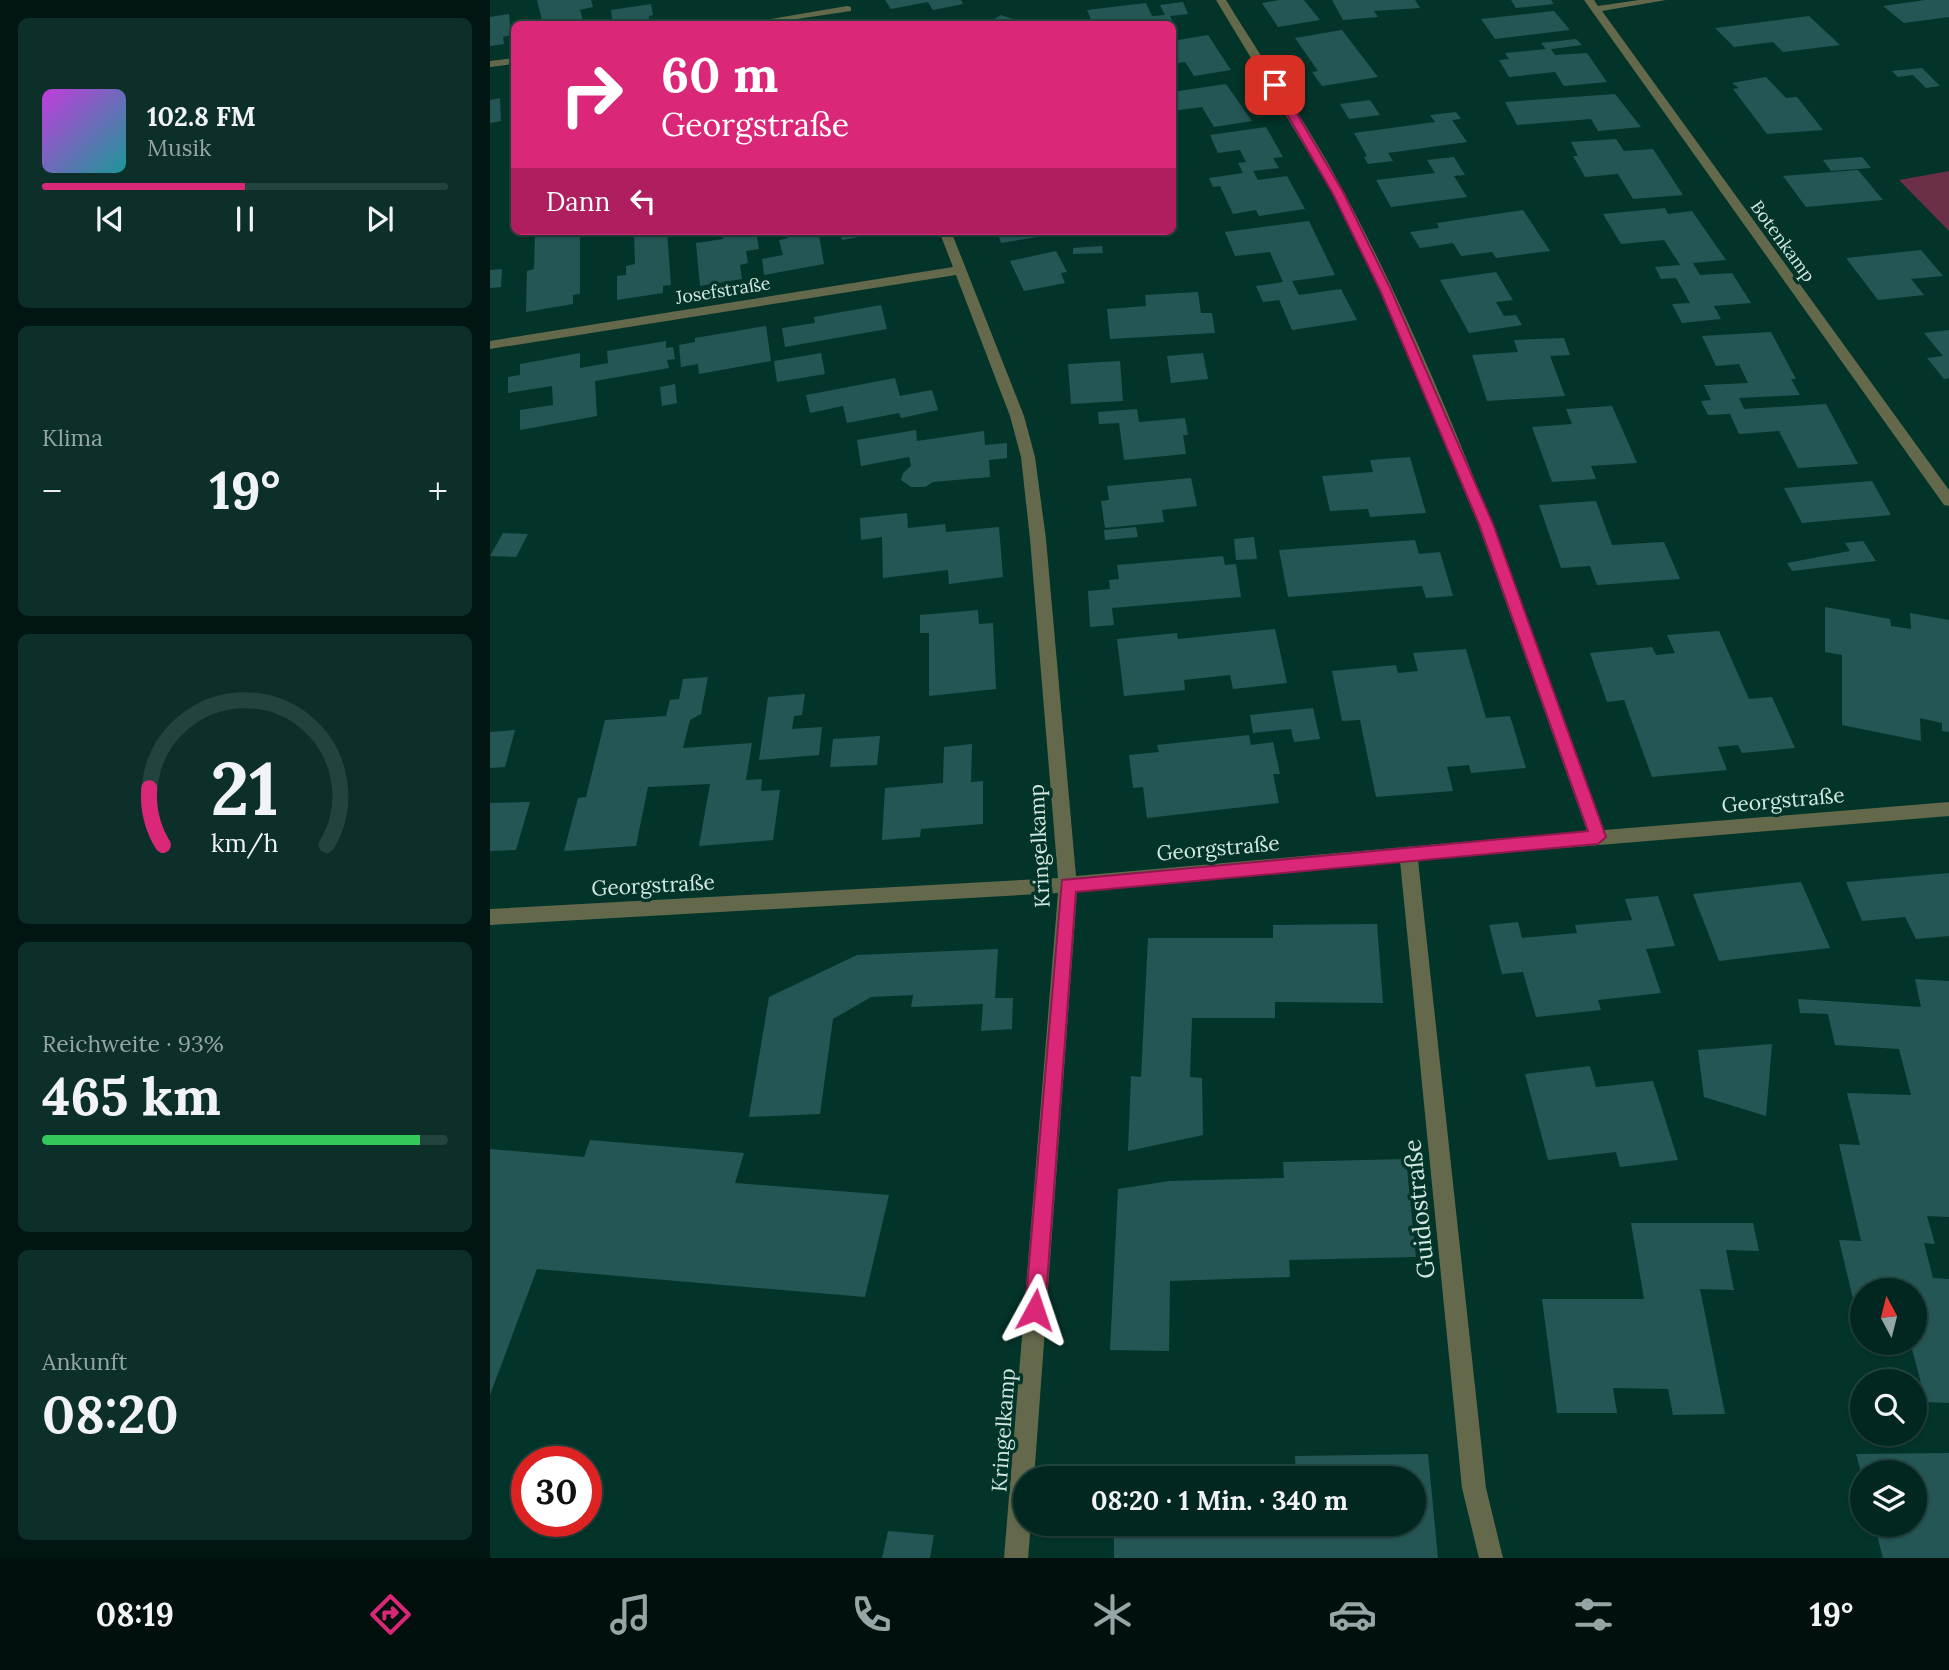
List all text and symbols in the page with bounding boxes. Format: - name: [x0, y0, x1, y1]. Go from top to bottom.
- text: 60 m: [661, 43, 778, 105]
- icon: right: [546, 49, 637, 140]
- pin: [1245, 55, 1305, 115]
- icon: arrive: [1256, 66, 1294, 104]
- text: 102.8 FM: [147, 100, 256, 133]
- text: Georgstraße: [661, 104, 849, 145]
- text: Musik: [147, 133, 211, 162]
- icon: left: [624, 182, 662, 220]
- text: Dann: [546, 185, 610, 218]
- street label: Botenkamp: [1746, 196, 1820, 286]
- icon: previous: [91, 200, 129, 238]
- icon: pause: [226, 200, 264, 238]
- icon: next: [361, 200, 399, 238]
- street label: Josefstraße: [673, 271, 772, 309]
- text: Klima: [42, 423, 103, 452]
- text: 19°: [210, 457, 280, 523]
- text: −: [42, 467, 62, 515]
- text: +: [428, 467, 448, 515]
- text: 21: [211, 742, 279, 835]
- street label: Georgstraße: [1720, 781, 1846, 819]
- street label: Kringelkamp: [1022, 783, 1056, 909]
- text: km/h: [211, 827, 279, 859]
- street label: Georgstraße: [1155, 829, 1281, 867]
- street label: Georgstraße: [591, 868, 715, 902]
- text: Reichweite · 93%: [42, 1029, 224, 1058]
- text: 465 km: [42, 1063, 221, 1129]
- street label: Guidostraße: [1396, 1138, 1442, 1280]
- position arrow: [998, 1273, 1072, 1347]
- north arrow: [1850, 1278, 1927, 1354]
- map controls: [1850, 1278, 1927, 1537]
- text: Ankunft: [42, 1347, 127, 1376]
- street label: Kringelkamp: [985, 1367, 1021, 1493]
- button: search: [1850, 1369, 1927, 1446]
- text: 08:20: [42, 1381, 179, 1447]
- speed limit sign: 30: [511, 1446, 602, 1537]
- button: layers: [1850, 1460, 1927, 1537]
- text: 08:20 · 1 Min. · 340 m: [1091, 1484, 1348, 1517]
- icon: directions: [366, 1590, 415, 1639]
- icon: music: [606, 1590, 655, 1639]
- icon: phone: [847, 1590, 896, 1639]
- icon: climate: [1088, 1590, 1137, 1639]
- icon: car: [1328, 1590, 1377, 1639]
- icon: filters: [1569, 1590, 1618, 1639]
- text: 08:19: [96, 1594, 174, 1635]
- text: 19°: [1810, 1594, 1853, 1635]

